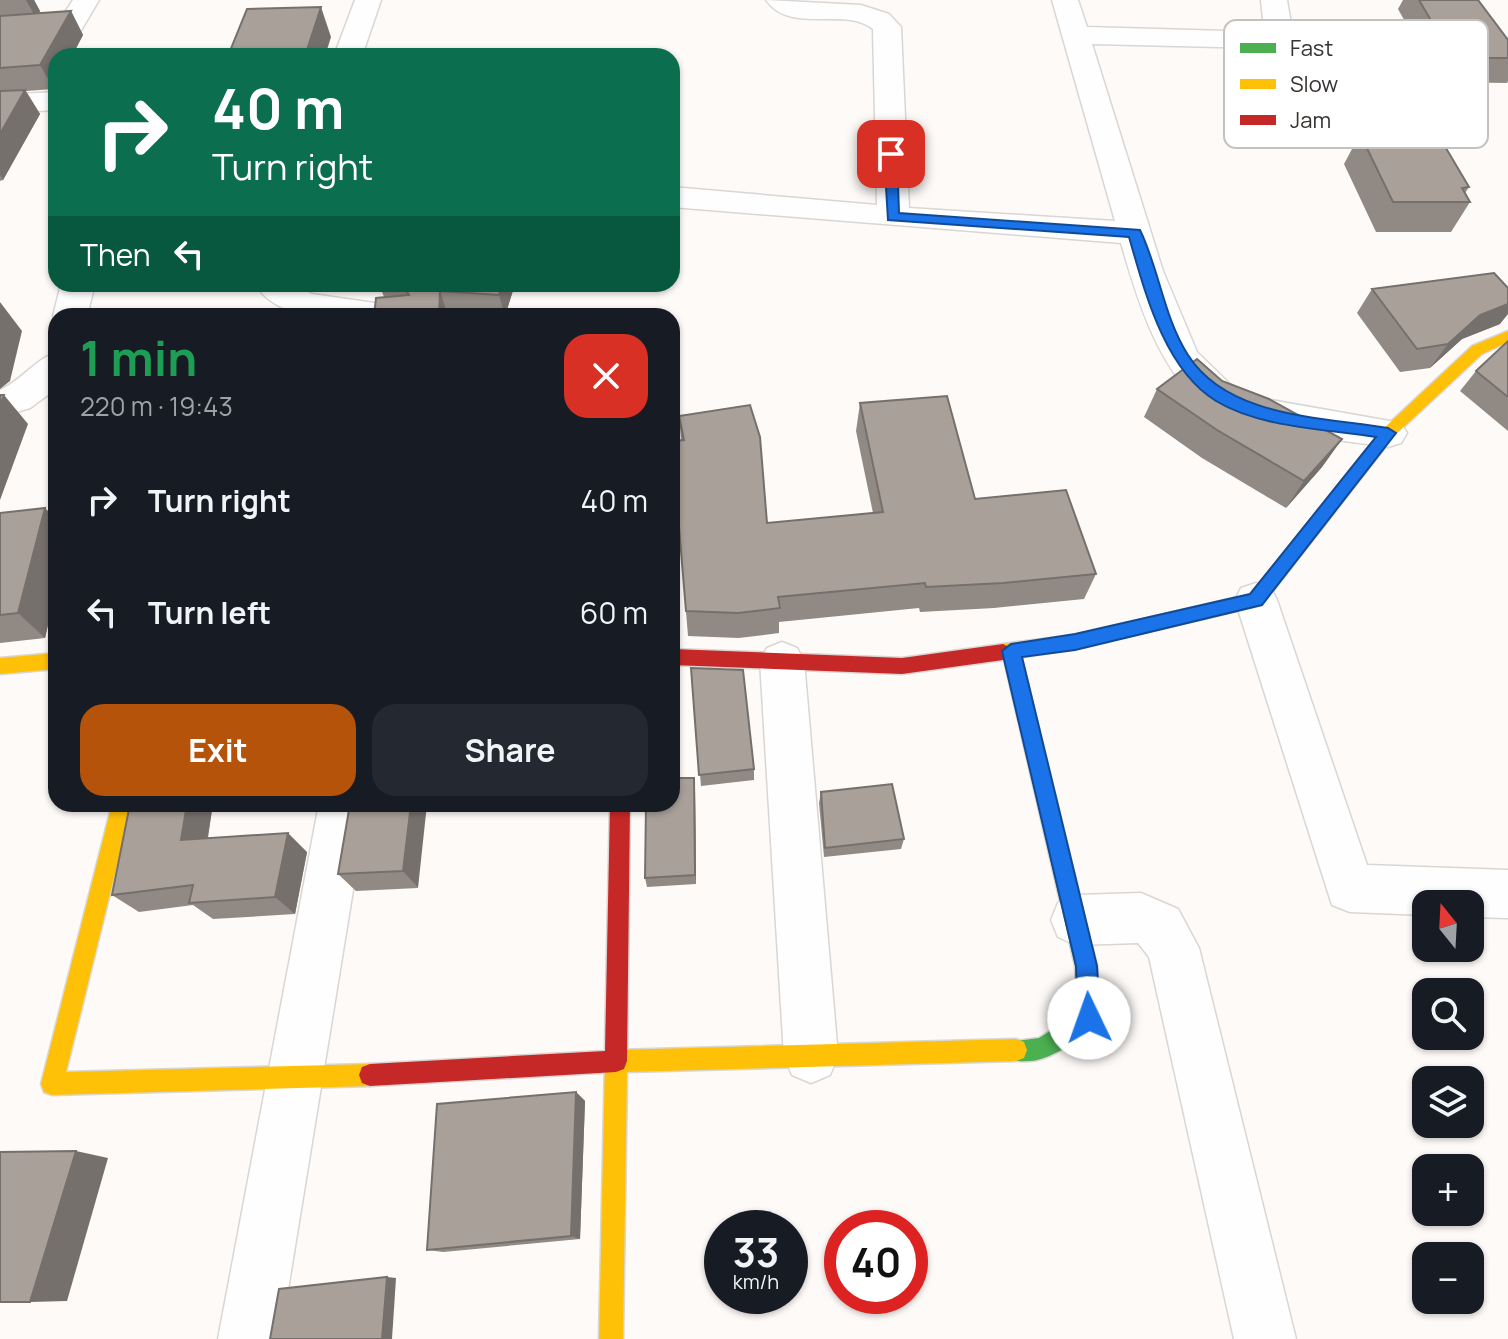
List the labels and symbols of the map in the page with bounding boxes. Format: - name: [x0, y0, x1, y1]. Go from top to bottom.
- legend: [1224, 20, 1488, 148]
- text: Fast: [1290, 33, 1333, 63]
- text: Slow: [1290, 69, 1338, 99]
- text: Jam: [1290, 105, 1331, 135]
- pin: [857, 120, 925, 188]
- north arrow: [1412, 890, 1484, 962]
- position arrow: [1047, 976, 1131, 1060]
- speed limit sign: 40: [824, 1210, 928, 1314]

